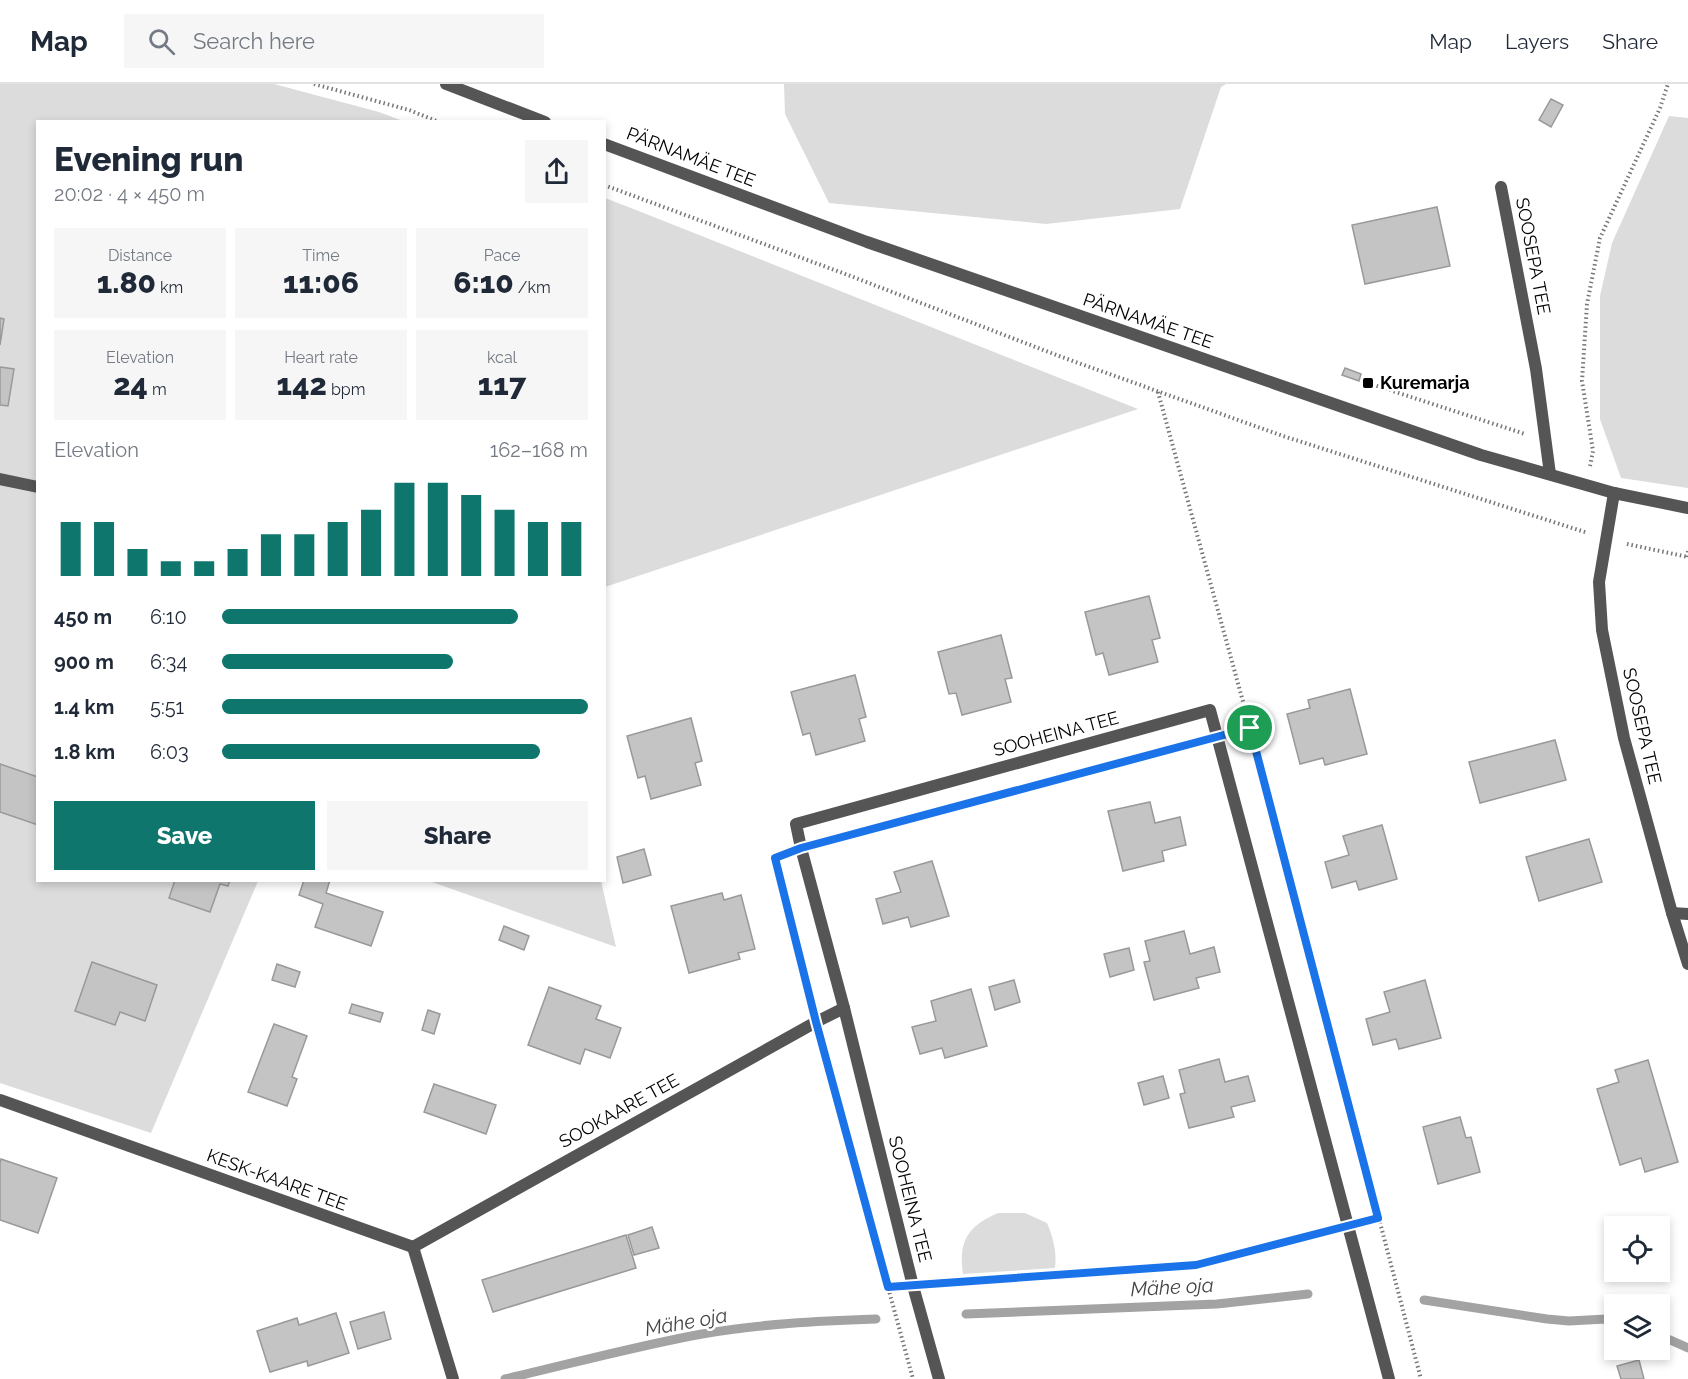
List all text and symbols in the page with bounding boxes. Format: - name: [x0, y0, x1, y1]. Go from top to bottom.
- search box: [124, 14, 544, 68]
- text: Map: [30, 25, 88, 58]
- icon: search: [145, 25, 178, 58]
- text: Search here: [193, 28, 315, 54]
- text: Map: [1429, 29, 1472, 54]
- text: Layers: [1505, 29, 1569, 54]
- text: Share: [1602, 29, 1658, 54]
- street label: PÄRNAMÄE TEE: [624, 122, 759, 191]
- text: Evening run: [54, 140, 244, 179]
- button: share: [525, 140, 588, 203]
- text: 20:02 · 4 × 450 m: [54, 182, 205, 206]
- street label: SOOSEPA TEE: [1512, 196, 1555, 316]
- text: Distance: [108, 246, 172, 265]
- text: Time: [302, 246, 340, 265]
- text: Pace: [484, 246, 520, 265]
- text: 1.80: [97, 265, 156, 300]
- text: 11:06: [283, 265, 359, 300]
- text: 6:10: [453, 265, 514, 300]
- text: km: [156, 278, 183, 297]
- text: /km: [514, 278, 551, 297]
- street label: PÄRNAMÄE TEE: [1080, 288, 1216, 353]
- text: Elevation: [106, 348, 174, 367]
- text: Heart rate: [284, 348, 358, 367]
- text: kcal: [487, 348, 517, 367]
- text: 24: [113, 367, 148, 402]
- text: 142: [277, 367, 327, 402]
- text: 117: [478, 367, 526, 402]
- place label: Kuremarja: [1380, 372, 1470, 393]
- marker: Kuremarja: [1361, 376, 1375, 390]
- text: m: [148, 380, 167, 399]
- text: bpm: [327, 380, 365, 399]
- text: Elevation: [54, 438, 139, 462]
- text: 162–168 m: [490, 438, 588, 462]
- text: 450 m: [54, 605, 112, 629]
- text: 6:10: [150, 605, 187, 629]
- text: 900 m: [54, 650, 114, 674]
- text: 6:34: [150, 650, 187, 674]
- street label: SOOSEPA TEE: [1619, 666, 1666, 786]
- text: 1.4 km: [54, 695, 114, 719]
- text: 5:51: [150, 695, 184, 719]
- pin: [1224, 702, 1275, 753]
- street label: SOOHEINA TEE: [991, 707, 1121, 760]
- icon: arrive: [1233, 711, 1266, 744]
- text: 1.8 km: [54, 740, 115, 764]
- text: 6:03: [150, 740, 189, 764]
- button: Save: [54, 801, 315, 870]
- button: Share: [327, 801, 588, 870]
- street label: SOOKAARE TEE: [555, 1069, 682, 1152]
- street label: SOOHEINA TEE: [885, 1134, 936, 1264]
- street label: KESK-KAARE TEE: [204, 1144, 350, 1215]
- map controls: [1604, 1216, 1670, 1360]
- button: locate: [1604, 1216, 1670, 1282]
- water label: Mähe oja: [1130, 1273, 1214, 1301]
- button: layers: [1604, 1294, 1670, 1360]
- water label: Mähe oja: [643, 1303, 729, 1341]

